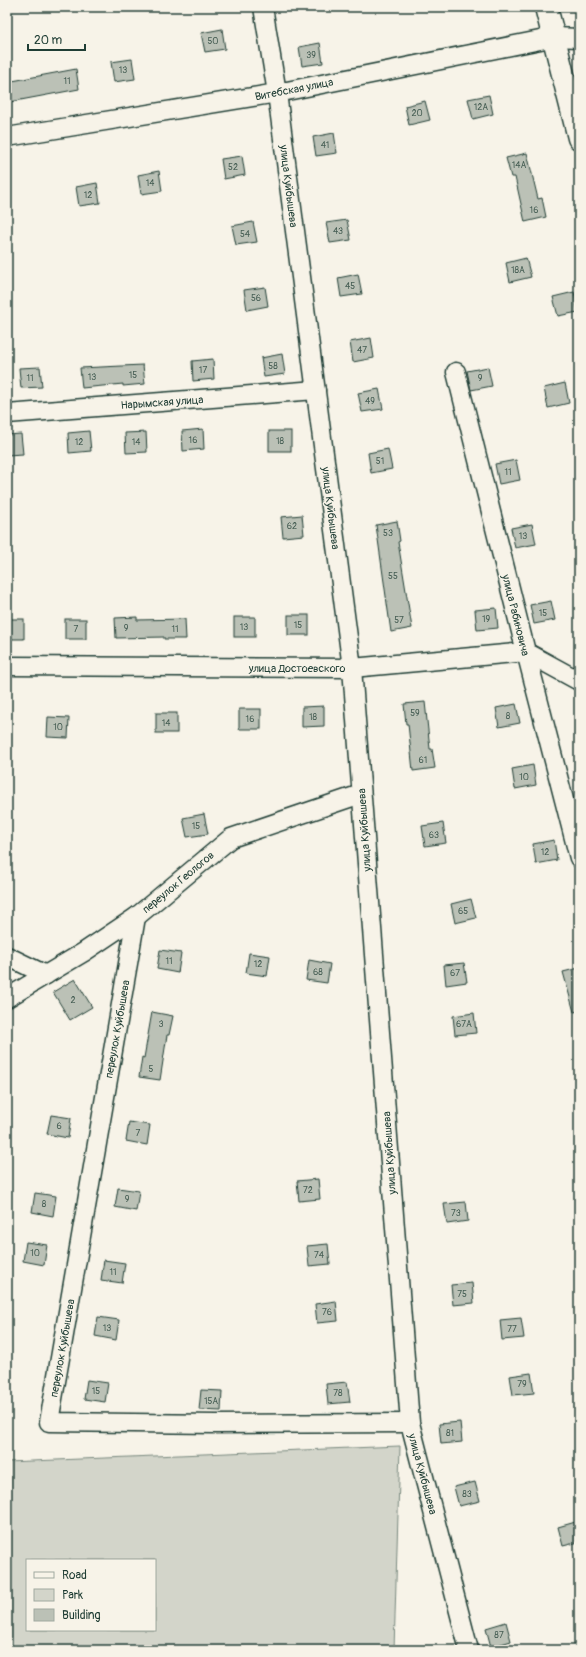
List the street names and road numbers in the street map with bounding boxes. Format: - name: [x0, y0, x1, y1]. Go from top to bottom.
- street label: Витебская улица: [254, 76, 334, 103]
- street label: улица Куйбышева: [277, 143, 300, 228]
- street label: Нарымская улица: [120, 393, 204, 412]
- street label: улица Куйбышева: [319, 465, 342, 550]
- street label: улица Рабиновича: [499, 572, 532, 657]
- street label: улица Достоевского: [248, 662, 345, 675]
- street label: улица Куйбышева: [355, 788, 374, 873]
- street label: переулок Геологов: [140, 849, 217, 916]
- street label: переулок Куйбышева: [102, 979, 133, 1079]
- street label: улица Куйбышева: [380, 1111, 399, 1196]
- street label: переулок Куйбышева: [47, 1298, 78, 1398]
- street label: улица Куйбышева: [405, 1431, 440, 1516]

